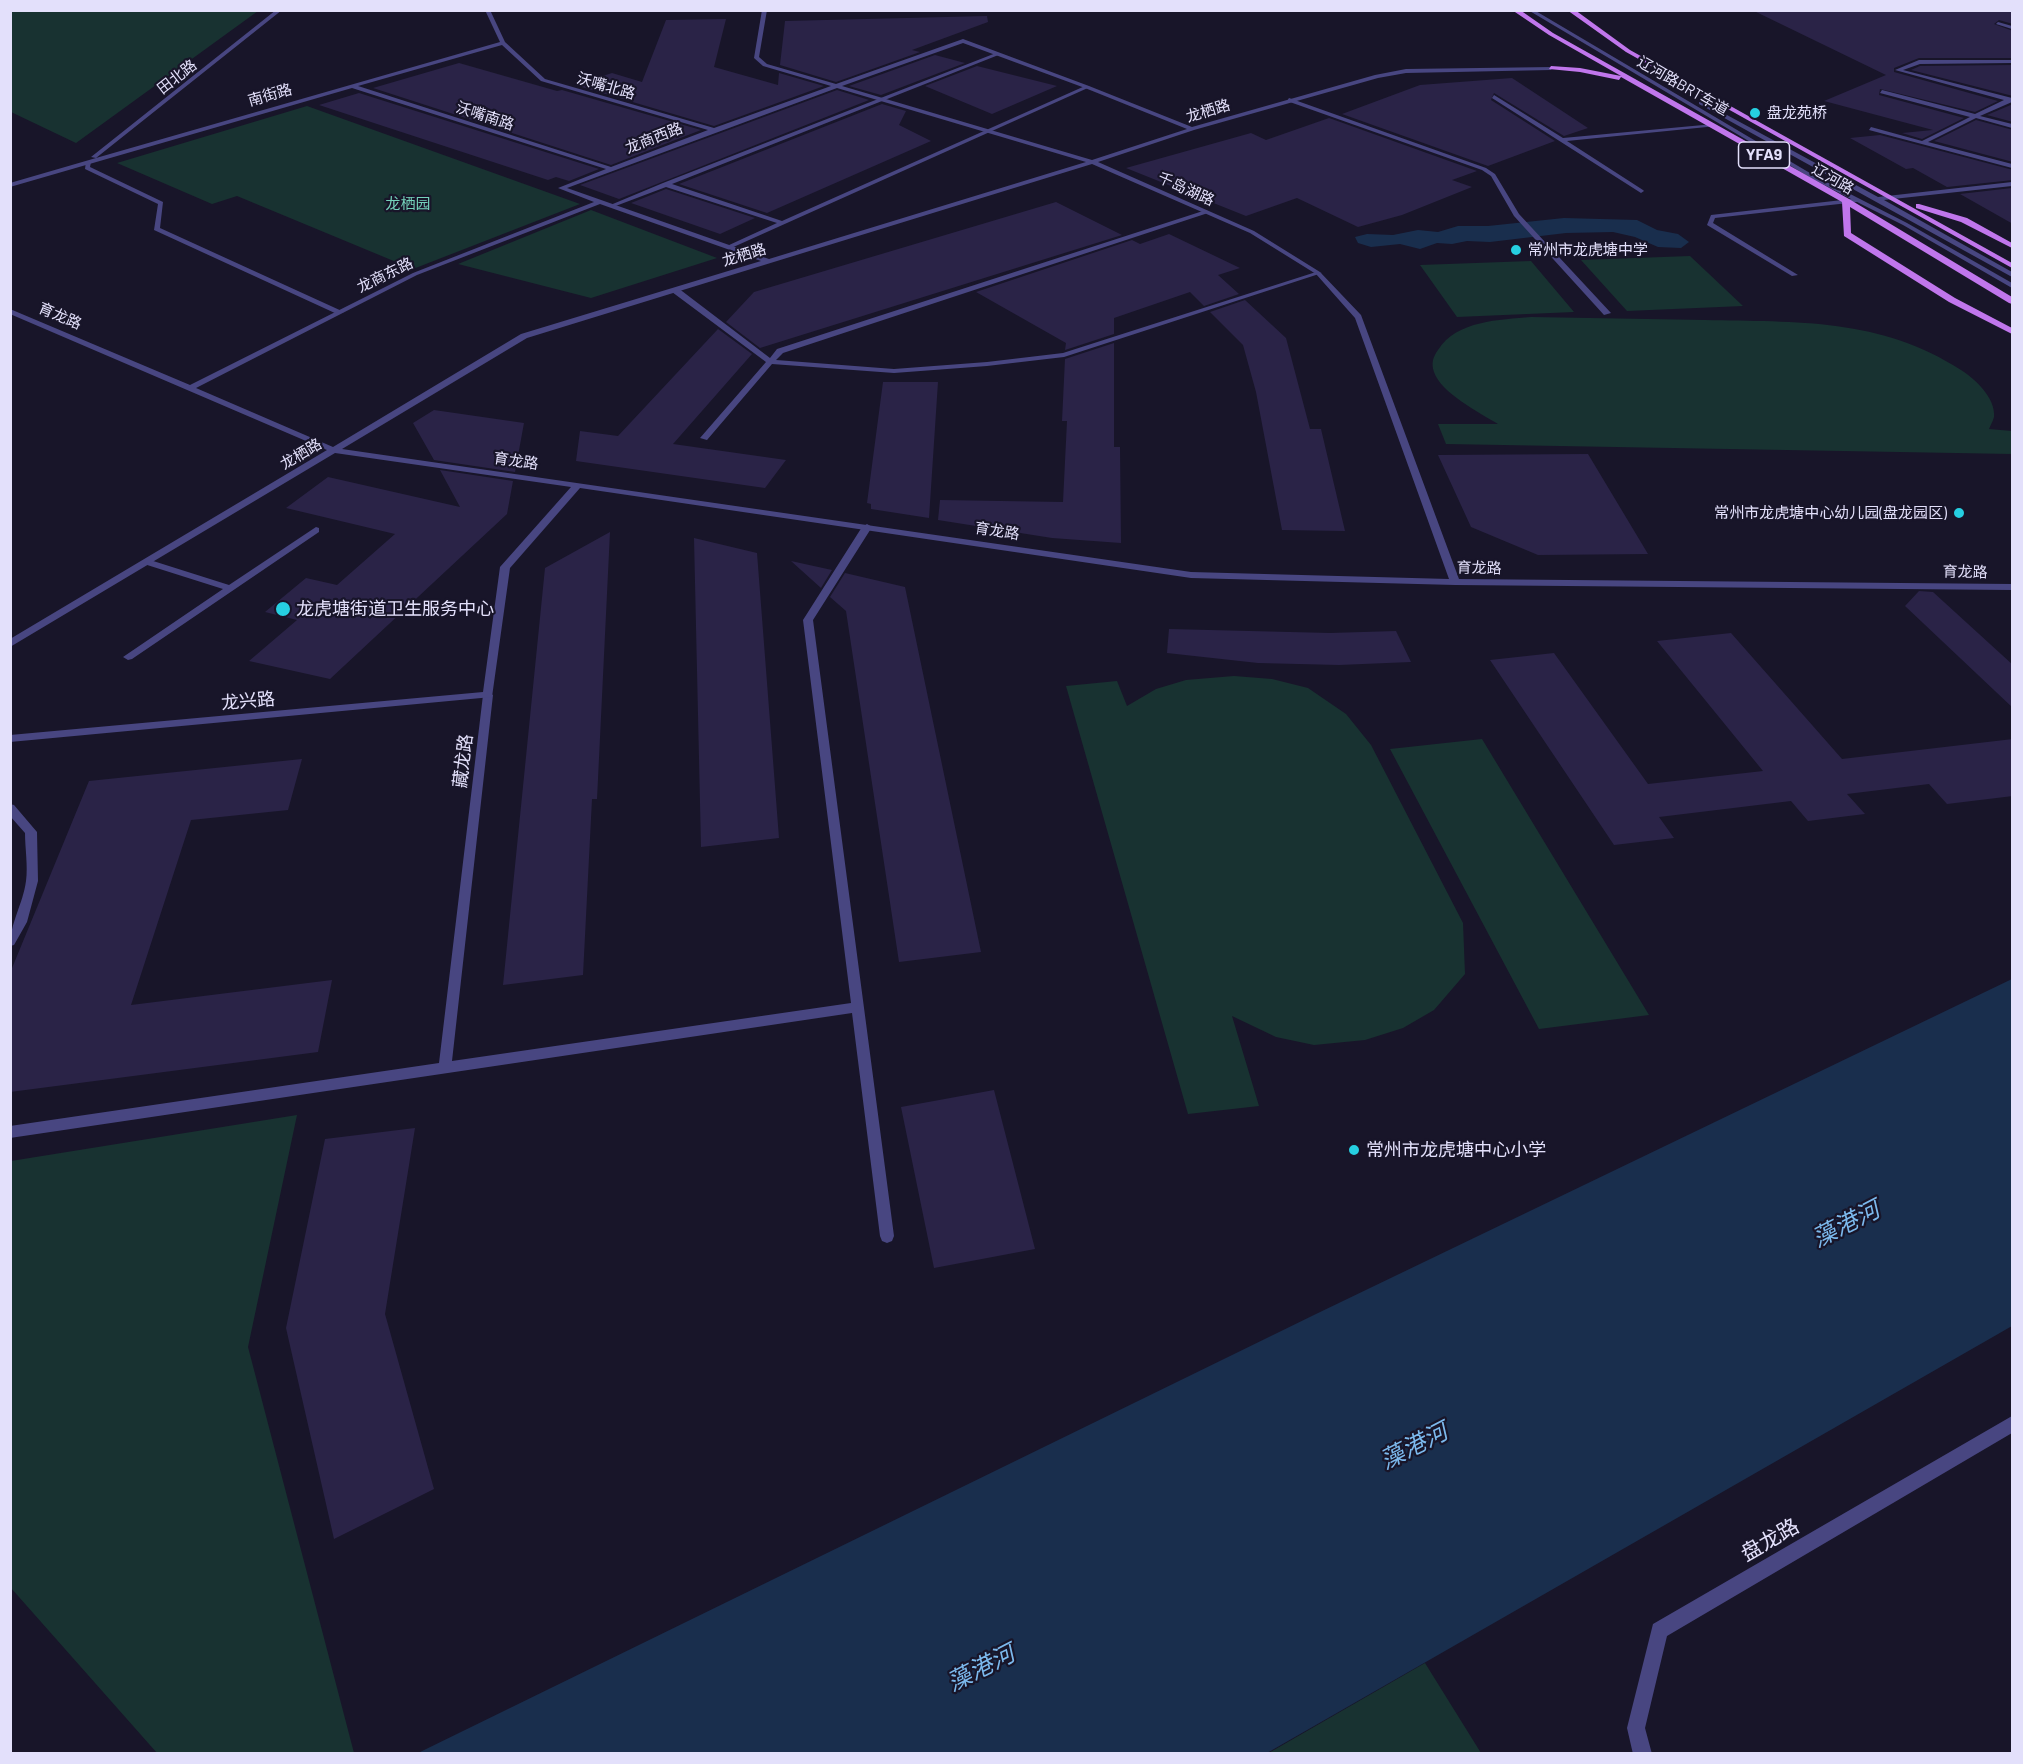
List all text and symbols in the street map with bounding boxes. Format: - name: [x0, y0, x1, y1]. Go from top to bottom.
- street label: 辽河路BRT车道: [1634, 53, 1732, 119]
- street label: 田北路: [154, 56, 200, 98]
- street label: 沃嘴北路: [575, 69, 637, 103]
- street label: 南街路: [246, 80, 294, 110]
- street label: 龙栖路: [1184, 96, 1232, 126]
- street label: 沃嘴南路: [454, 98, 516, 134]
- place label: 盘龙苑桥: [1767, 104, 1827, 122]
- marker: 盘龙苑桥: [1748, 106, 1762, 120]
- street label: 龙商西路: [623, 119, 685, 157]
- road number: YFA9: [1738, 142, 1790, 168]
- street label: 辽河路: [1809, 160, 1857, 198]
- street label: 千岛湖路: [1155, 169, 1217, 209]
- park label: 龙栖园: [386, 195, 430, 213]
- street label: 龙栖路: [720, 240, 768, 270]
- place label: 常州市龙虎塘中学: [1528, 241, 1648, 259]
- marker: 常州市龙虎塘中学: [1509, 243, 1523, 257]
- street label: 龙商东路: [354, 254, 416, 296]
- street label: 育龙路: [36, 299, 84, 333]
- street label: 龙栖路: [277, 435, 325, 473]
- street label: 育龙路: [492, 449, 540, 473]
- place label: 常州市龙虎塘中心幼儿园(盘龙园区): [1714, 504, 1947, 522]
- marker: 常州市龙虎塘中心幼儿园(盘龙园区): [1952, 506, 1966, 520]
- street label: 育龙路: [973, 519, 1021, 543]
- street label: 育龙路: [1456, 559, 1502, 577]
- street label: 育龙路: [1942, 563, 1988, 581]
- place label: 龙虎塘街道卫生服务中心: [296, 598, 494, 620]
- marker: 龙虎塘街道卫生服务中心: [274, 600, 292, 618]
- street label: 龙兴路: [220, 688, 276, 714]
- street label: 藏龙路: [449, 733, 477, 789]
- place label: 常州市龙虎塘中心小学: [1366, 1139, 1546, 1161]
- marker: 常州市龙虎塘中心小学: [1347, 1143, 1361, 1157]
- water label: 藻港河: [1807, 1195, 1885, 1253]
- water label: 藻港河: [1375, 1417, 1453, 1475]
- street label: 盘龙路: [1736, 1513, 1804, 1567]
- water label: 藻港河: [942, 1639, 1020, 1697]

